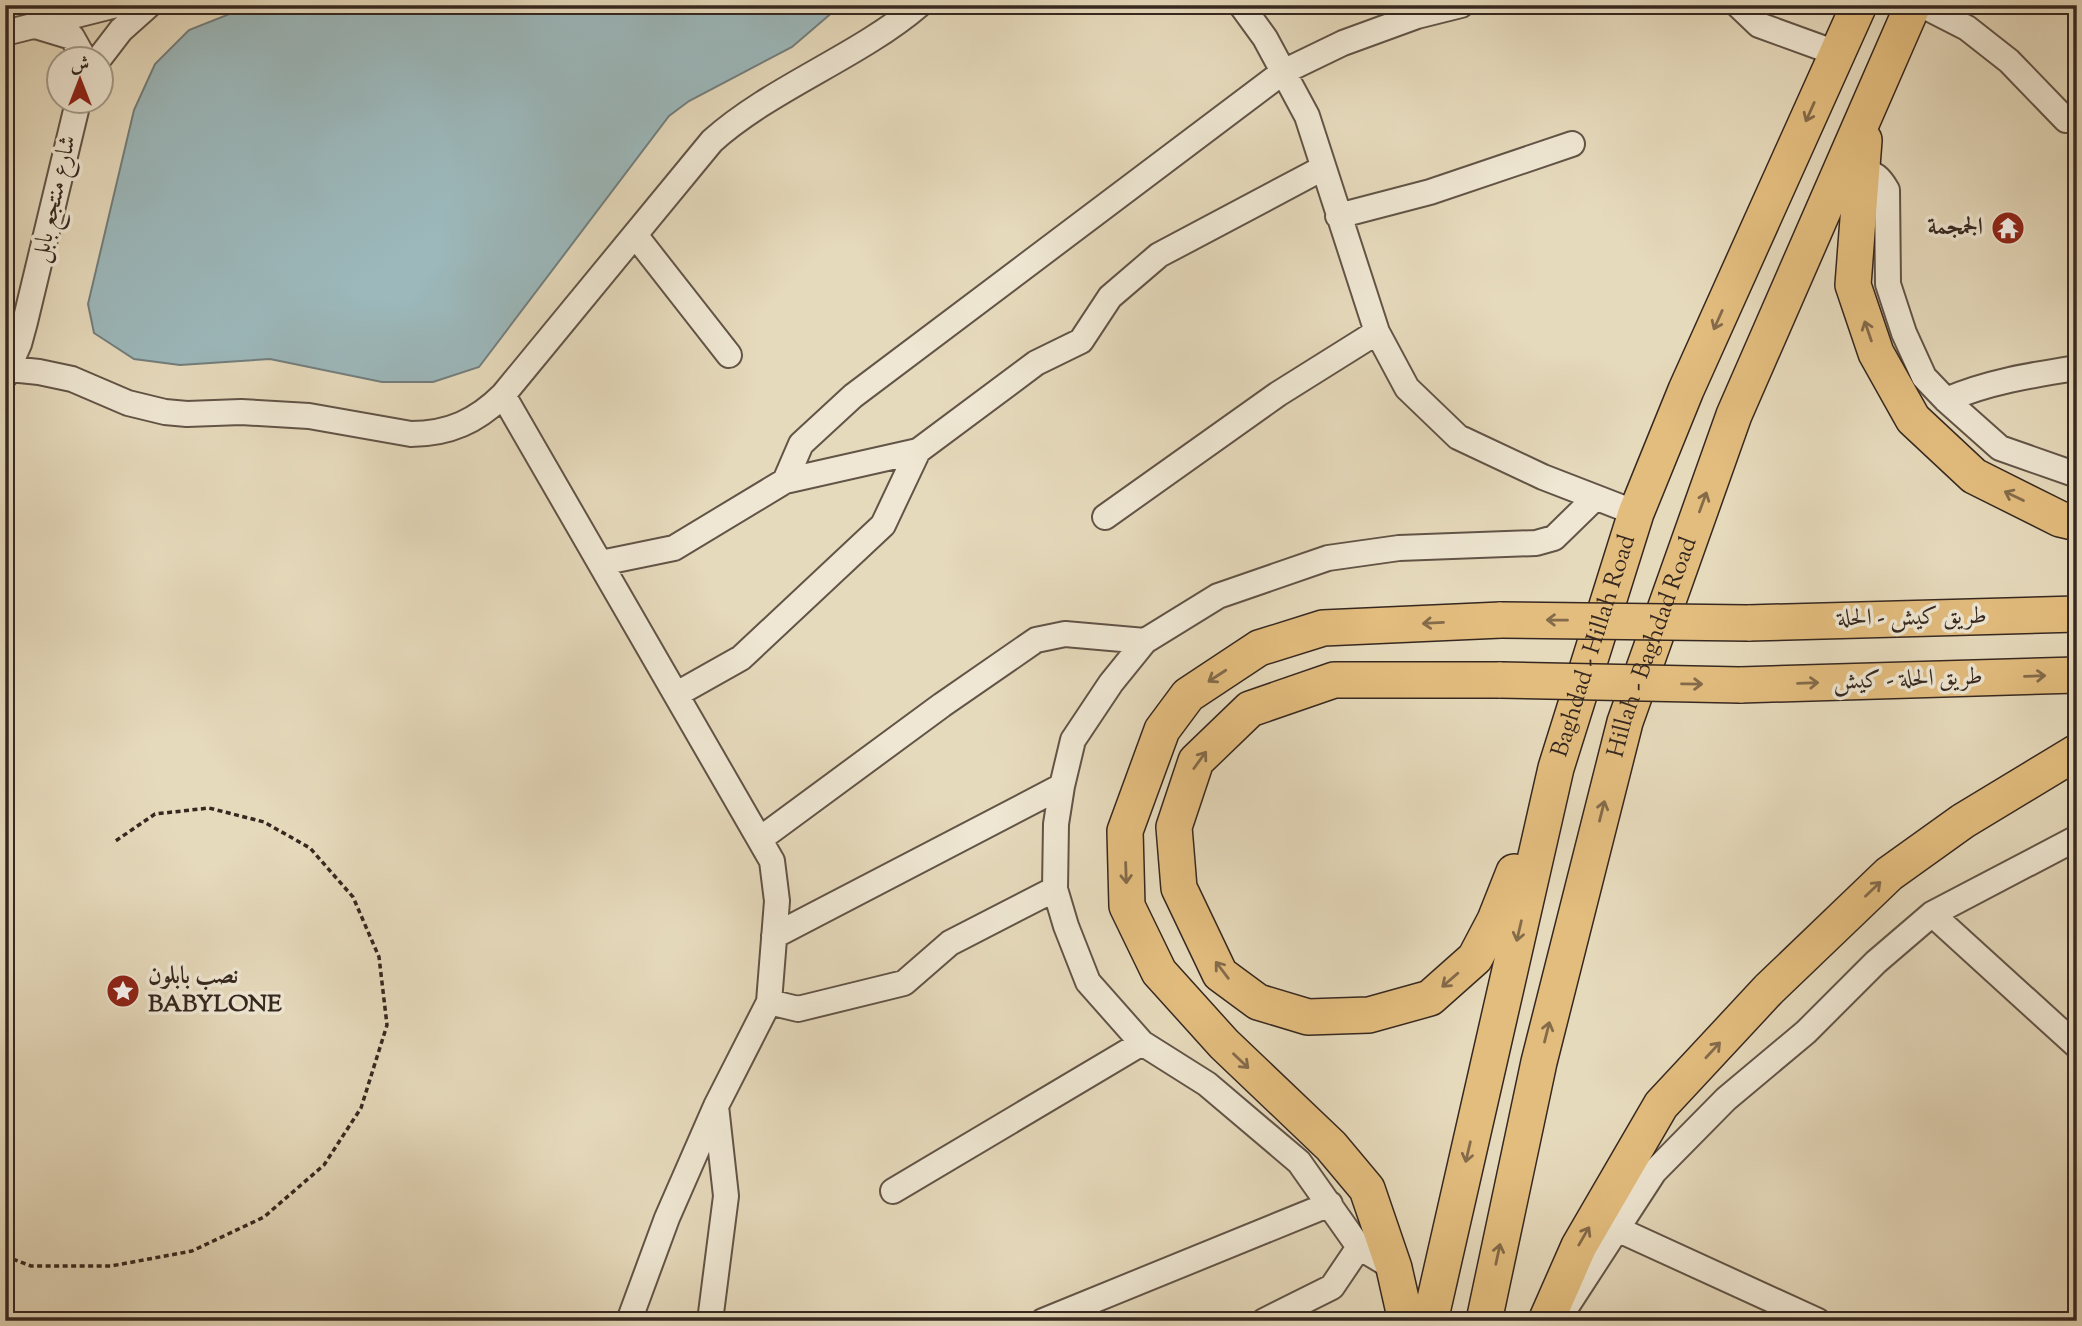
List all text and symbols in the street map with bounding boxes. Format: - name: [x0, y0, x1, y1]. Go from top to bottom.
- north arrow: [46, 46, 116, 116]
- text: ش: [71, 52, 89, 79]
- one-way arrow: [1803, 101, 1816, 122]
- street label: شارع منتجع بابل: [24, 132, 89, 267]
- temple icon: الجمجمة: [1989, 209, 2027, 247]
- place label: الجمجمة: [1927, 211, 1983, 245]
- one-way arrow: [1711, 308, 1724, 330]
- one-way arrow: [1861, 321, 1874, 343]
- one-way arrow: [2004, 489, 2025, 503]
- one-way arrow: [1698, 491, 1710, 513]
- street label: Baghdad - Hillah Road: [1543, 530, 1645, 761]
- street label: Hillah - Baghdad Road: [1600, 532, 1706, 761]
- street label: طريق كيش - الحلة: [1836, 600, 1987, 636]
- one-way arrow: [1546, 613, 1569, 627]
- one-way arrow: [1421, 616, 1444, 629]
- street label: طريق الحلة - كيش: [1833, 660, 1983, 700]
- one-way arrow: [1208, 669, 1227, 683]
- one-way arrow: [2023, 670, 2046, 683]
- one-way arrow: [1796, 677, 1819, 690]
- one-way arrow: [1680, 678, 1703, 691]
- one-way arrow: [1192, 750, 1207, 769]
- one-way arrow: [1596, 800, 1609, 823]
- one-way arrow: [1120, 861, 1133, 884]
- one-way arrow: [1865, 881, 1882, 898]
- one-way arrow: [1511, 919, 1524, 941]
- place label: نصب بابلون BABYLONE: [148, 960, 282, 1022]
- one-way arrow: [1214, 962, 1229, 980]
- place icon: نصب بابلون BABYLONE: [104, 972, 142, 1010]
- one-way arrow: [1441, 972, 1459, 988]
- one-way arrow: [1541, 1021, 1554, 1044]
- one-way arrow: [1704, 1042, 1721, 1059]
- one-way arrow: [1233, 1052, 1250, 1069]
- one-way arrow: [1461, 1140, 1474, 1163]
- one-way arrow: [1577, 1227, 1591, 1247]
- one-way arrow: [1492, 1243, 1506, 1266]

